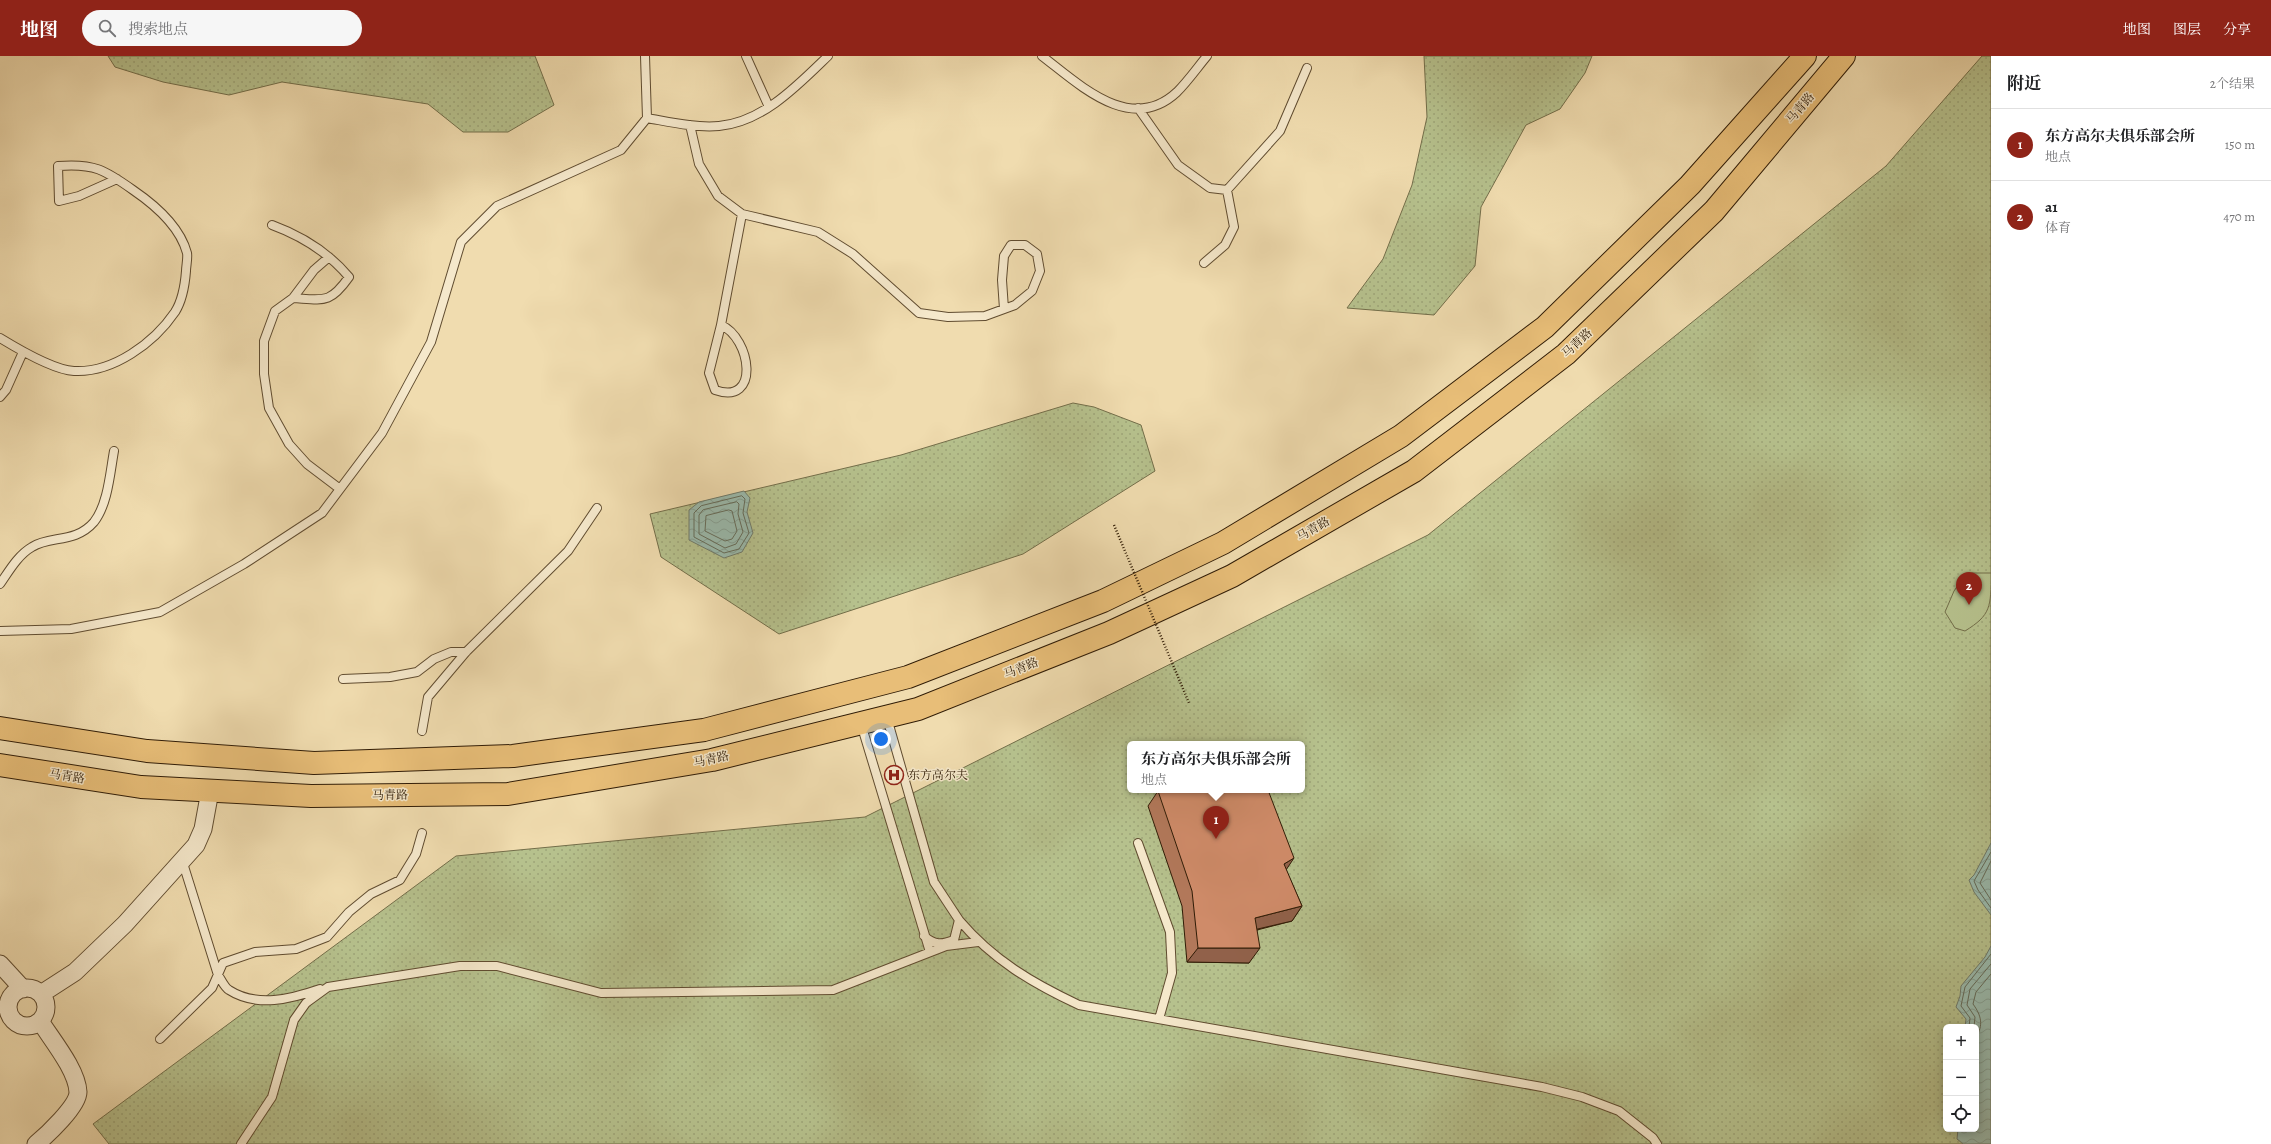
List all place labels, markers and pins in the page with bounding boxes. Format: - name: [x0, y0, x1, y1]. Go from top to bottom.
- pin: 2: [1956, 572, 1982, 605]
- hospital icon: 东方高尔夫: [883, 764, 905, 786]
- place label: 东方高尔夫: [908, 767, 968, 783]
- pin: 1: [1203, 806, 1229, 839]

